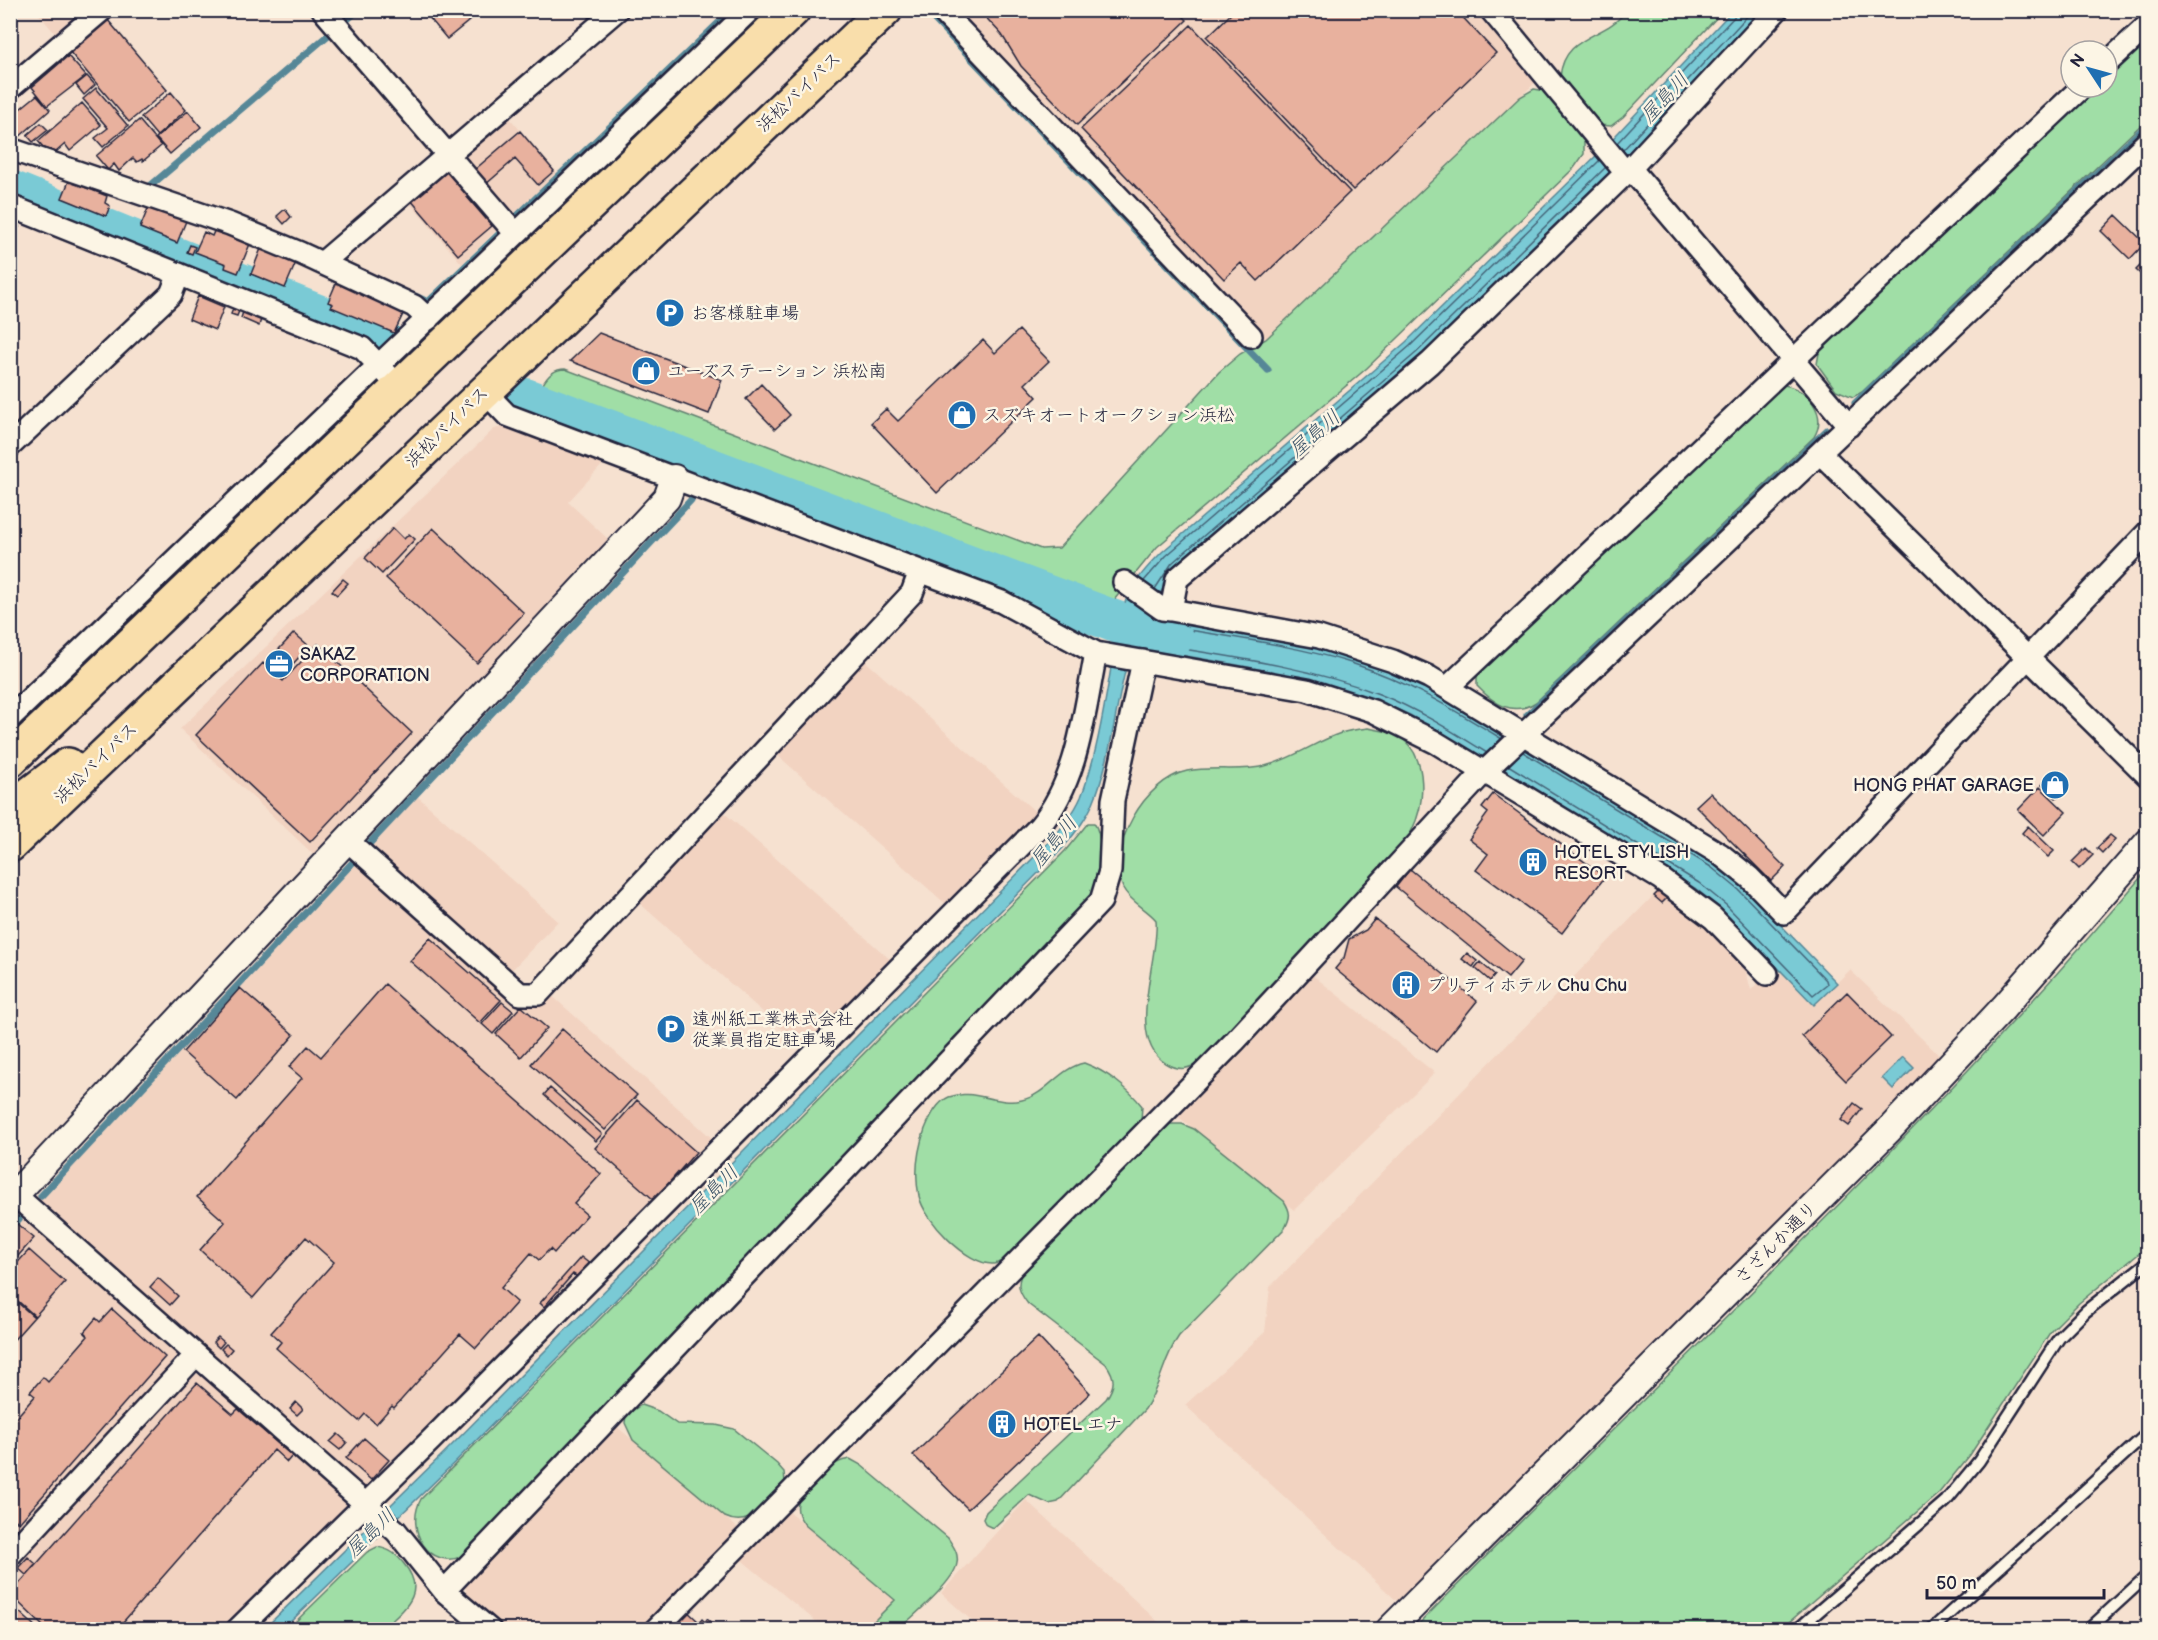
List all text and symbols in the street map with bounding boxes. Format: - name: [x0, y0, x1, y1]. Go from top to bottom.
- north arrow: [2059, 39, 2119, 99]
- street label: 浜松バイパス: [752, 48, 846, 136]
- text: N: [2067, 51, 2089, 72]
- water label: 屋島川: [1636, 68, 1694, 128]
- parking icon: お客様駐車場: [654, 297, 686, 329]
- place label: お客様駐車場: [691, 303, 799, 324]
- shop icon: ユーズステーション 浜松南: [630, 355, 662, 387]
- place label: ユーズステーション 浜松南: [667, 361, 886, 382]
- street label: 浜松バイパス: [401, 382, 493, 472]
- shop icon: スズキオートオークション浜松: [946, 399, 978, 431]
- place label: スズキオートオークション浜松: [983, 405, 1235, 426]
- water label: 屋島川: [1284, 405, 1346, 463]
- place label: SAKAZ CORPORATION: [300, 644, 430, 686]
- office icon: SAKAZ CORPORATION: [263, 648, 295, 680]
- street label: 浜松バイパス: [50, 718, 142, 808]
- shop icon: HONG PHAT GARAGE: [2039, 769, 2071, 801]
- place label: HONG PHAT GARAGE: [1853, 775, 2034, 796]
- water label: 屋島川: [1026, 811, 1082, 873]
- place label: HOTEL STYLISH RESORT: [1554, 842, 1689, 884]
- building icon: HOTEL STYLISH RESORT: [1517, 846, 1549, 878]
- building icon: プリティホテル Chu Chu: [1390, 969, 1422, 1001]
- place label: プリティホテル Chu Chu: [1427, 975, 1627, 996]
- place label: 遠州紙工業株式会社 従業員指定駐車場: [692, 1009, 854, 1051]
- parking icon: 遠州紙工業株式会社 従業員指定駐車場: [655, 1013, 687, 1045]
- water label: 屋島川: [684, 1160, 744, 1220]
- street label: さざんか通り: [1731, 1198, 1821, 1288]
- building icon: HOTEL エナ: [986, 1408, 1018, 1440]
- place label: HOTEL エナ: [1023, 1414, 1123, 1435]
- water label: 屋島川: [341, 1504, 401, 1562]
- scale bar: [1927, 1562, 2104, 1600]
- text: 50 m: [1936, 1573, 1977, 1594]

